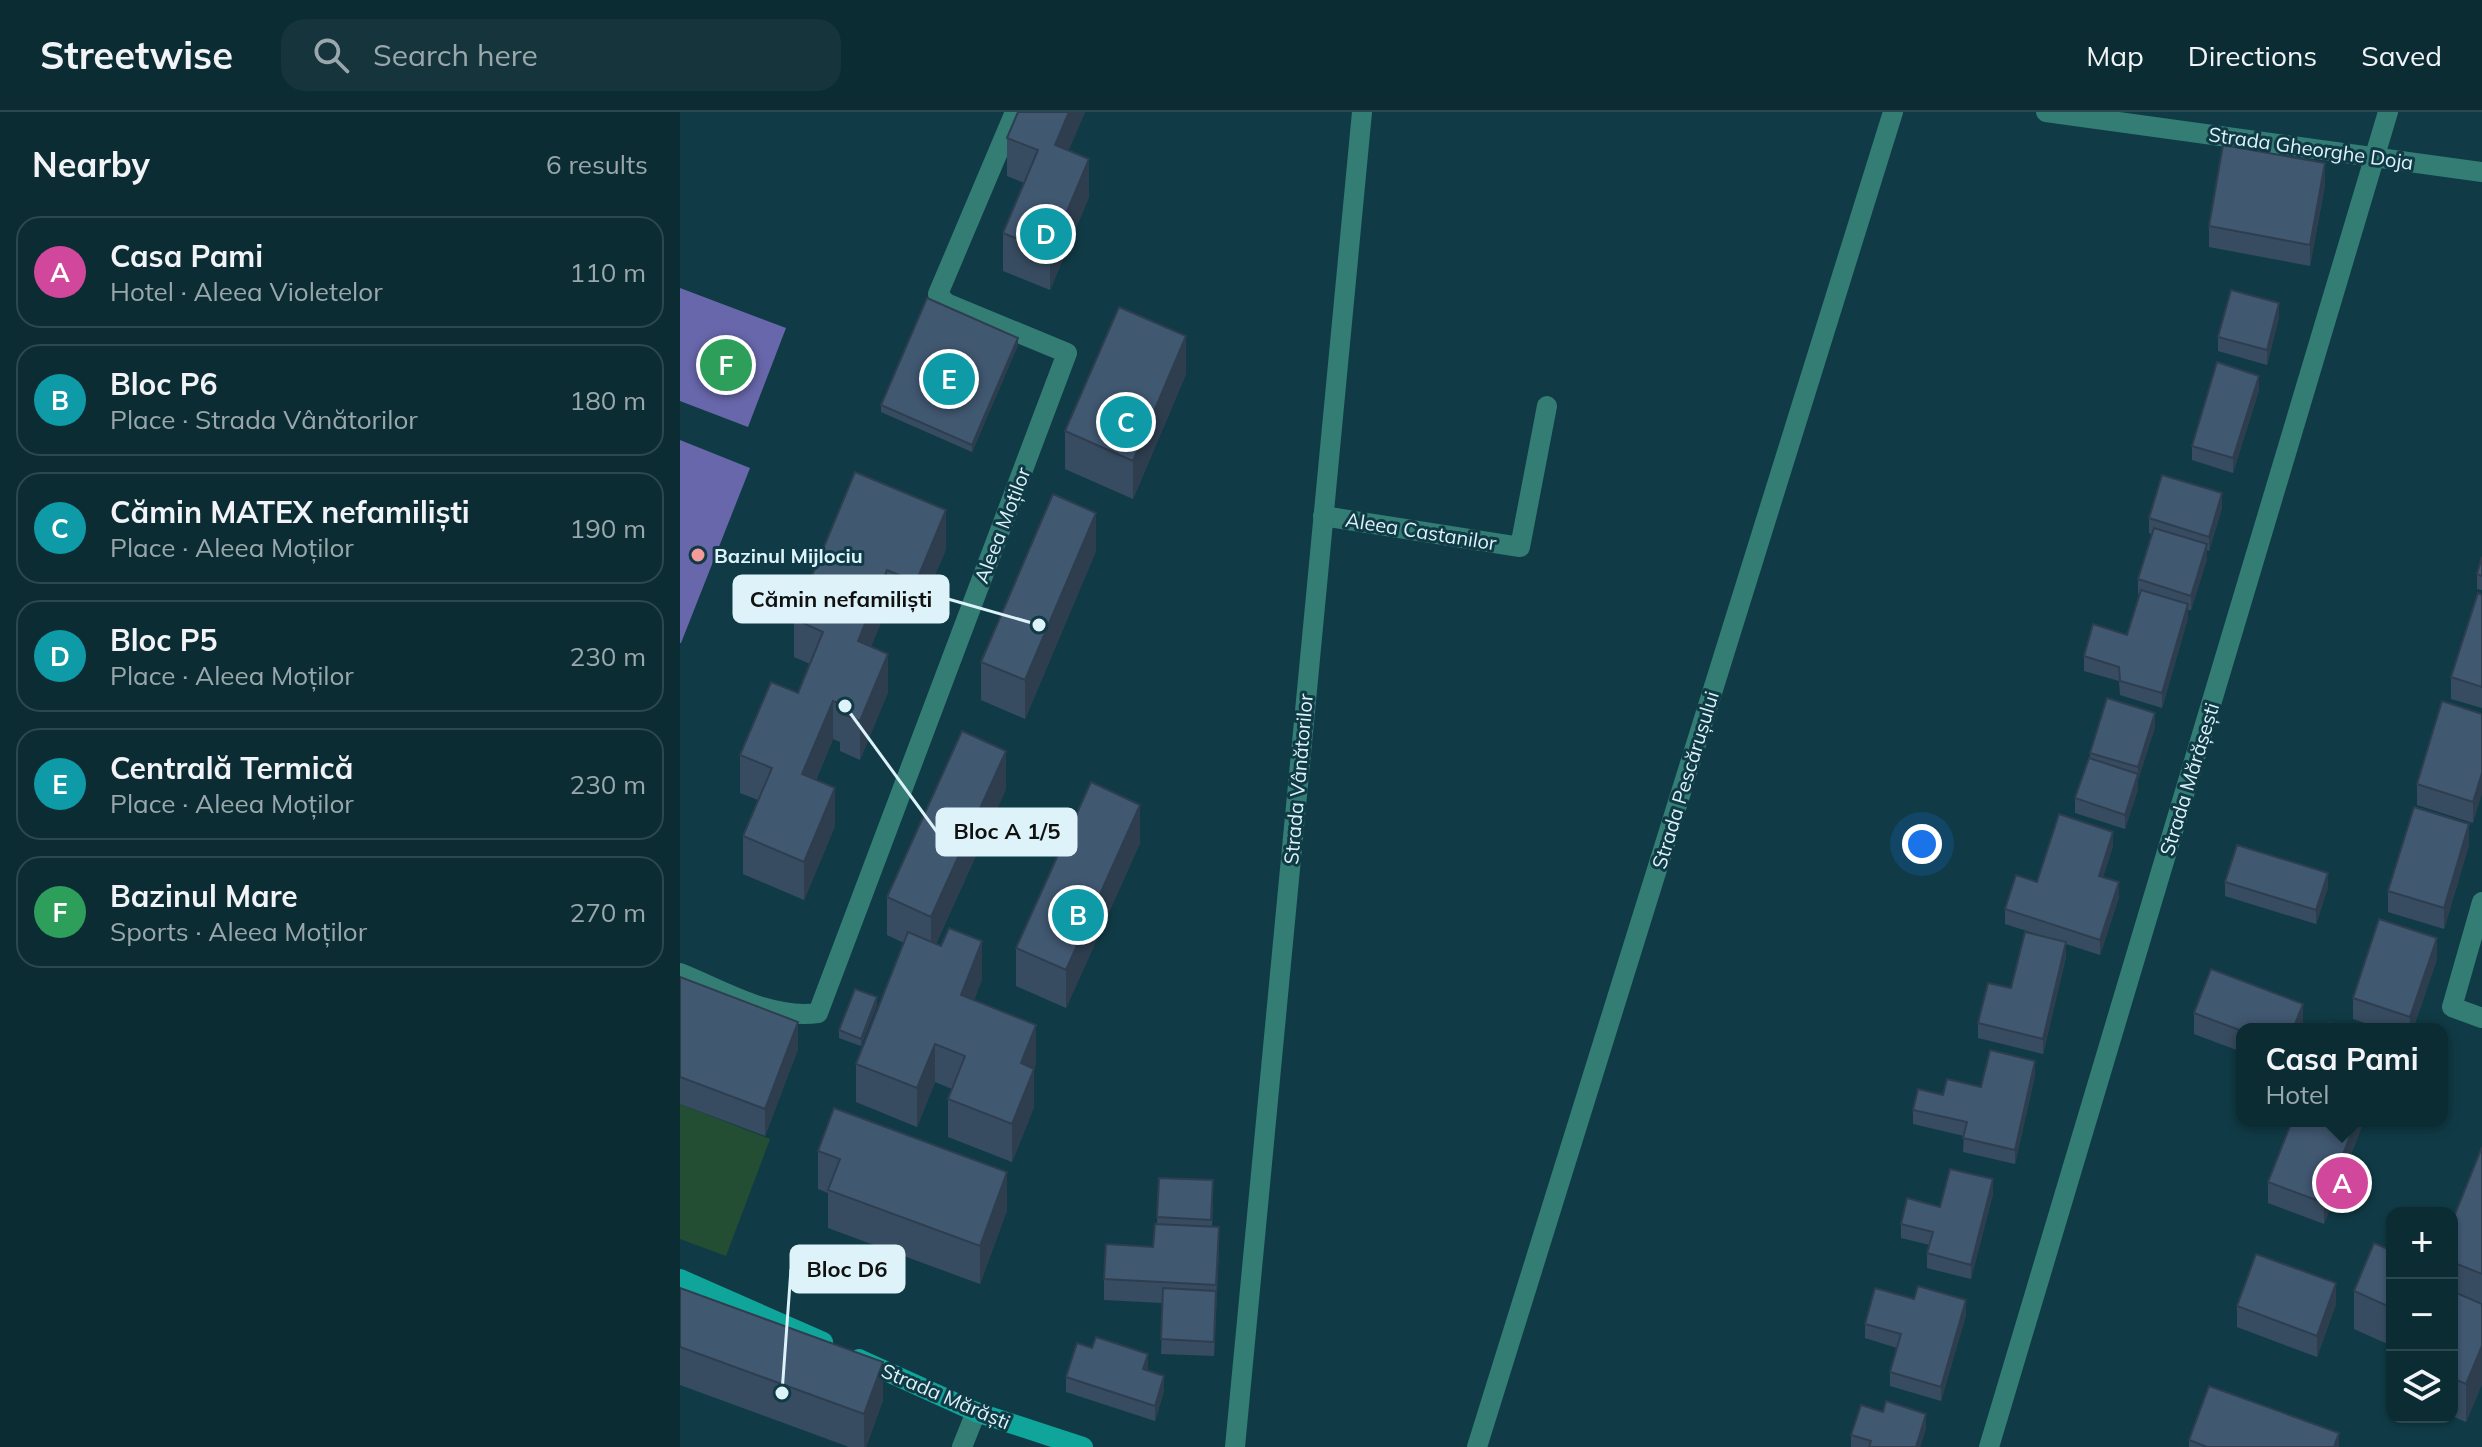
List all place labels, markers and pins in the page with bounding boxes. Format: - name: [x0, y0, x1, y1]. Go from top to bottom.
- pin: D: [1020, 204, 1072, 264]
- pin: F: [700, 335, 752, 395]
- pin: E: [923, 349, 975, 409]
- pin: C: [1100, 392, 1152, 452]
- place label: Bazinul Mijlociu: [714, 543, 863, 568]
- marker: Bazinul Mijlociu: [689, 546, 707, 564]
- callout: Cămin nefamiliști: [734, 576, 948, 622]
- callout: Bloc A 1/5: [937, 809, 1076, 855]
- pin: B: [1052, 885, 1104, 945]
- pin: A: [2316, 1153, 2368, 1213]
- callout: Bloc D6: [791, 1246, 904, 1292]

